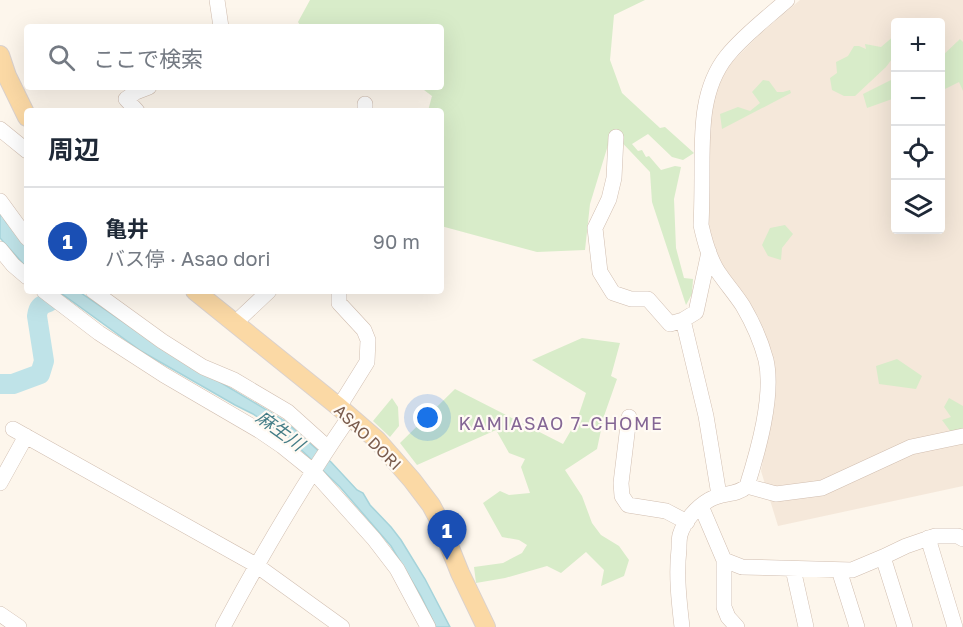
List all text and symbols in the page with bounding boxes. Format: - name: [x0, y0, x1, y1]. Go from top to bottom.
- map controls: [891, 18, 945, 234]
- button: +: [891, 18, 945, 72]
- search box: [24, 24, 444, 90]
- icon: search: [45, 41, 78, 74]
- text: ここで検索: [93, 45, 203, 72]
- button: −: [891, 72, 945, 126]
- button: locate: [891, 126, 945, 180]
- text: 周辺: [48, 134, 100, 165]
- button: layers: [891, 180, 945, 234]
- text: 亀井: [105, 215, 149, 242]
- text: 1: [62, 229, 73, 253]
- text: 90 m: [373, 229, 420, 253]
- text: バス停 · Asao dori: [105, 246, 271, 270]
- street label: ASAO DORI: [330, 400, 406, 474]
- your location: [413, 403, 442, 432]
- water label: 麻生川: [252, 405, 311, 456]
- district label: KAMIASAO 7-CHOME: [459, 412, 663, 434]
- pin: 1: [428, 510, 466, 560]

